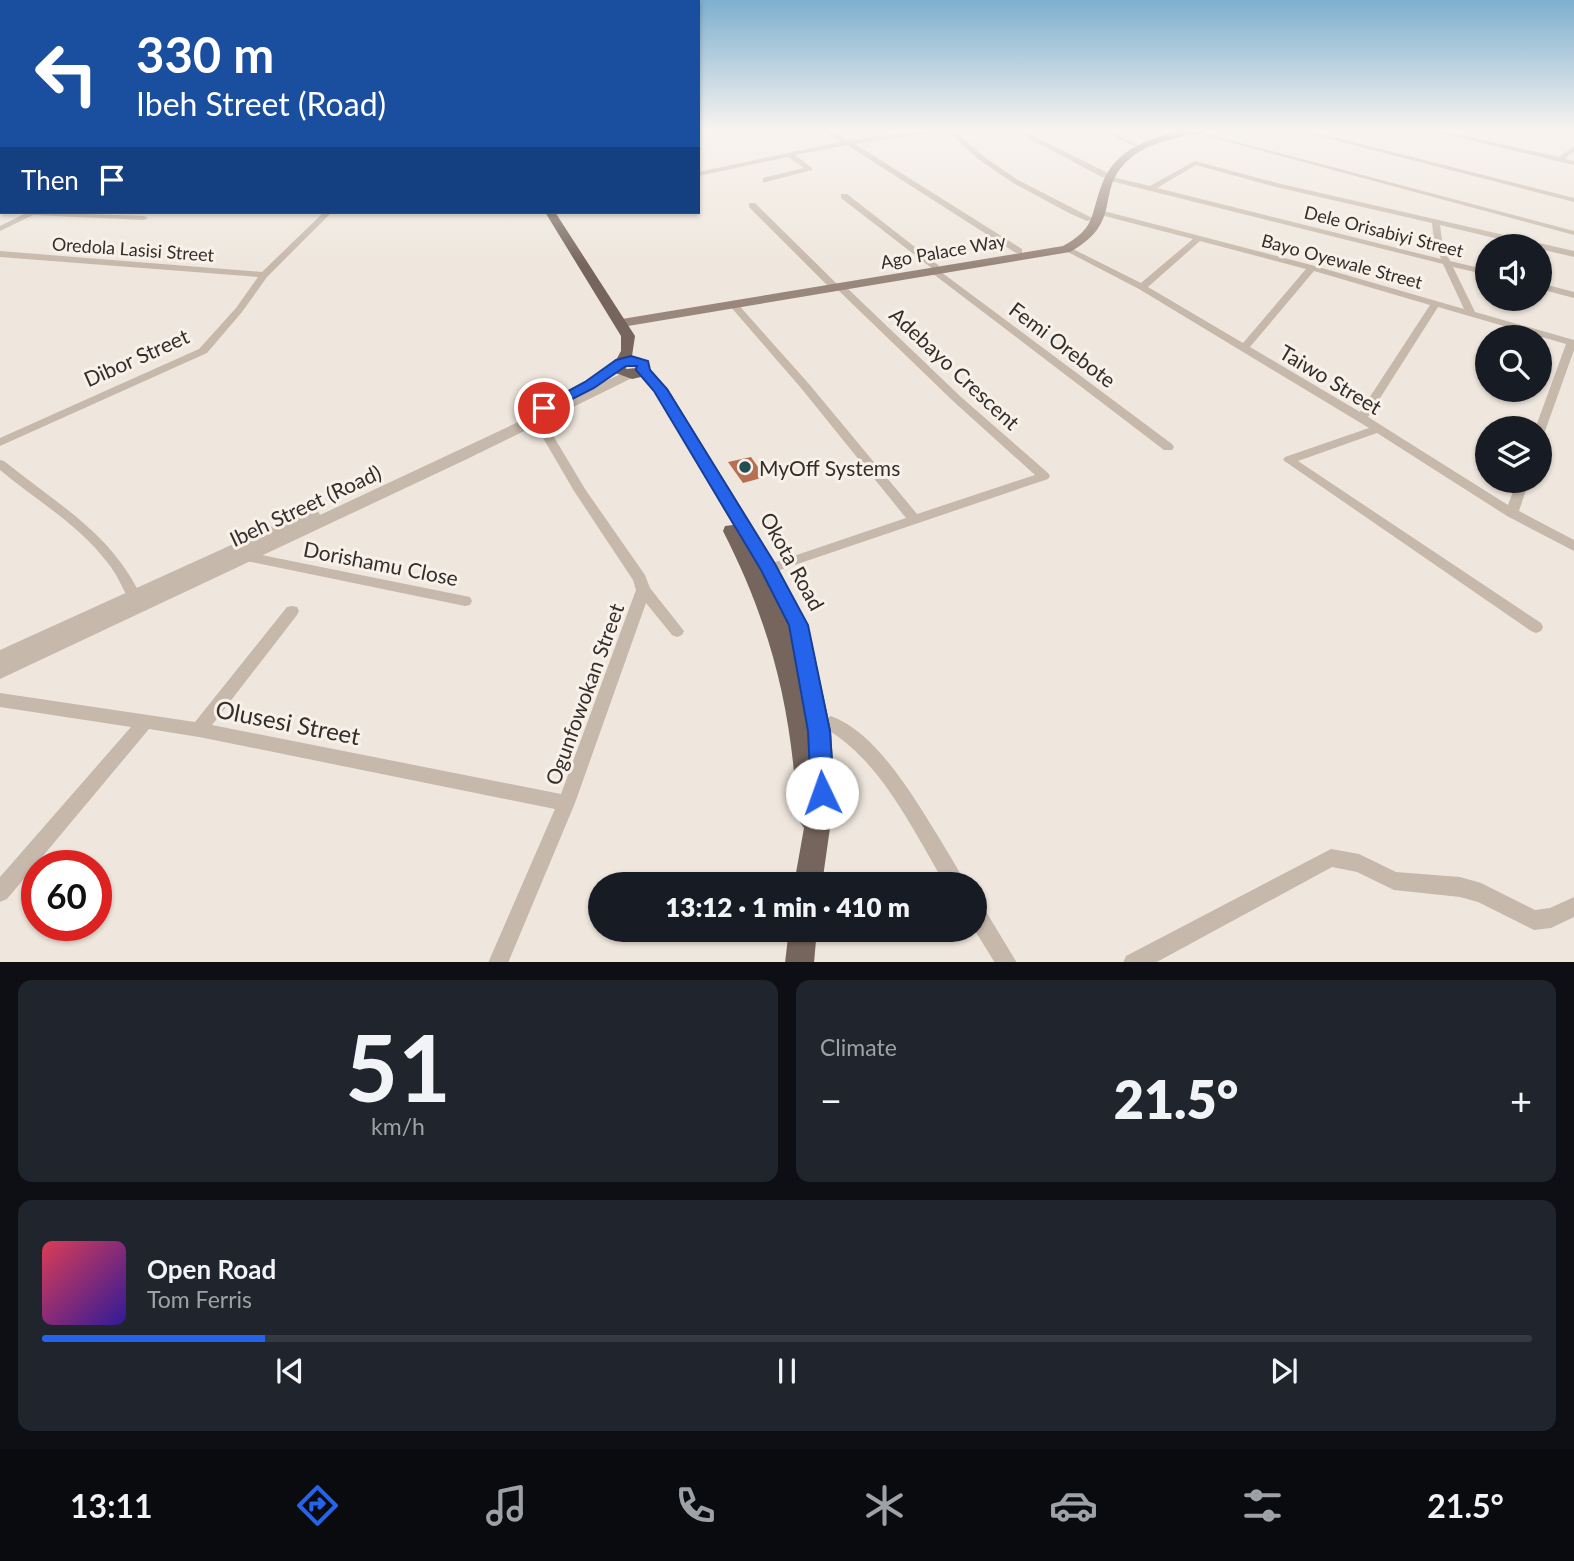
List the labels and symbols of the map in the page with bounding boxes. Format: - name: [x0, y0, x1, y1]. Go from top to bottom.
- street label: Dele Orisabiyi Street: [1302, 201, 1466, 262]
- street label: Ago Palace Way: [879, 229, 1008, 273]
- street label: Bayo Oyewale Street: [1259, 229, 1425, 293]
- street label: Oredola Lasisi Street: [51, 232, 215, 266]
- street label: Femi Orebote: [1005, 296, 1121, 392]
- street label: Adebayo Crescent: [885, 302, 1025, 435]
- street label: Dibor Street: [80, 323, 193, 391]
- street label: Taiwo Street: [1276, 339, 1387, 419]
- pin: [514, 378, 574, 438]
- place label: MyOff Systems: [759, 455, 900, 480]
- street label: Ibeh Street (Road): [225, 459, 385, 551]
- marker: MyOff Systems: [737, 459, 753, 475]
- street label: Okota Road: [756, 508, 830, 614]
- street label: Dorishamu Close: [302, 536, 460, 590]
- street label: Ogunfowokan Street: [540, 599, 629, 788]
- street label: Olusesi Street: [213, 694, 363, 750]
- position arrow: [785, 756, 859, 830]
- speed limit sign: 60: [21, 850, 112, 941]

